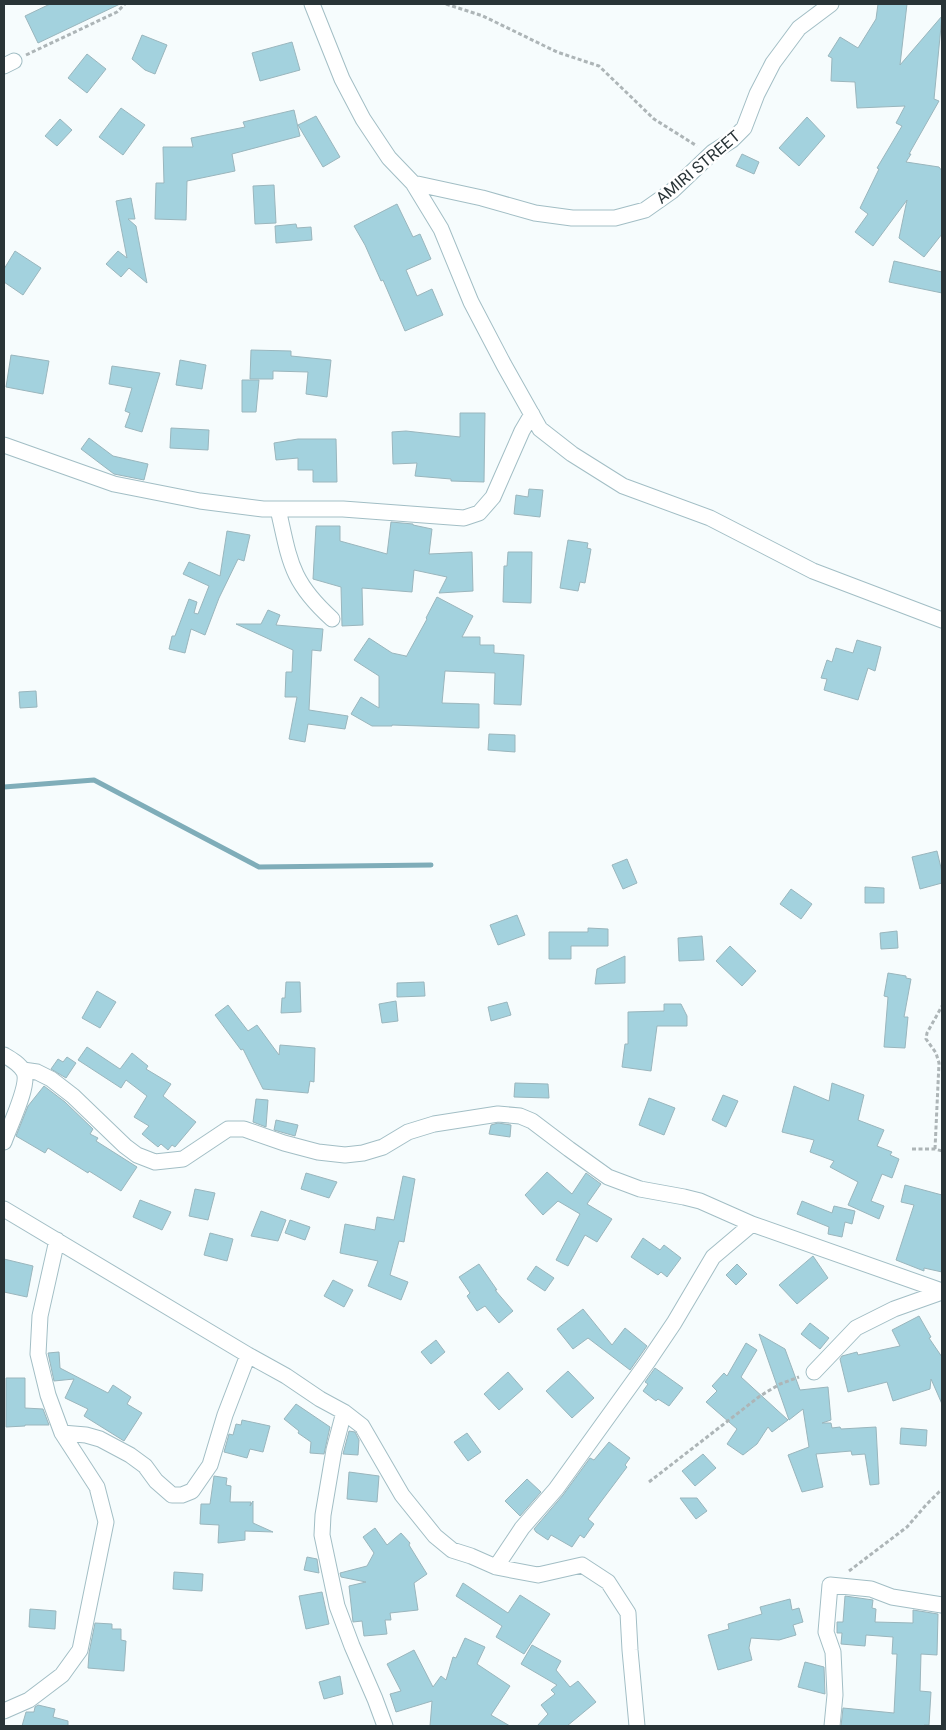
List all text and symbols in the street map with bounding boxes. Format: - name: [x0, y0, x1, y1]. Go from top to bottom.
- street label: AMIRI STREET: [652, 126, 744, 208]

